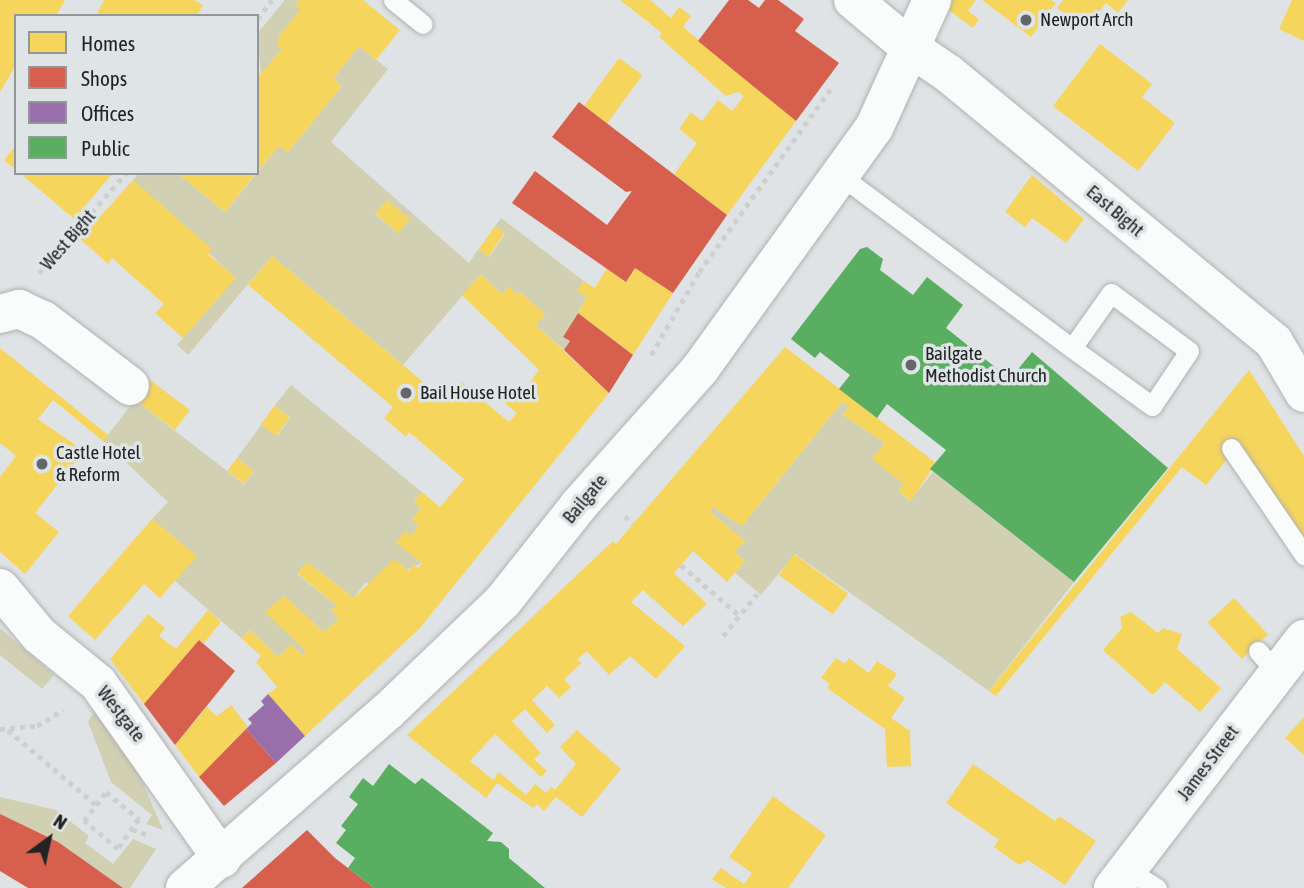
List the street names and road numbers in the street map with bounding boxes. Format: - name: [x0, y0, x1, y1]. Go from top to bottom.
- street label: East Bight: [1082, 180, 1148, 242]
- street label: West Bight: [36, 205, 100, 275]
- street label: Bailgate: [558, 470, 612, 528]
- street label: Westgate: [92, 682, 150, 746]
- street label: James Street: [1172, 721, 1244, 805]

